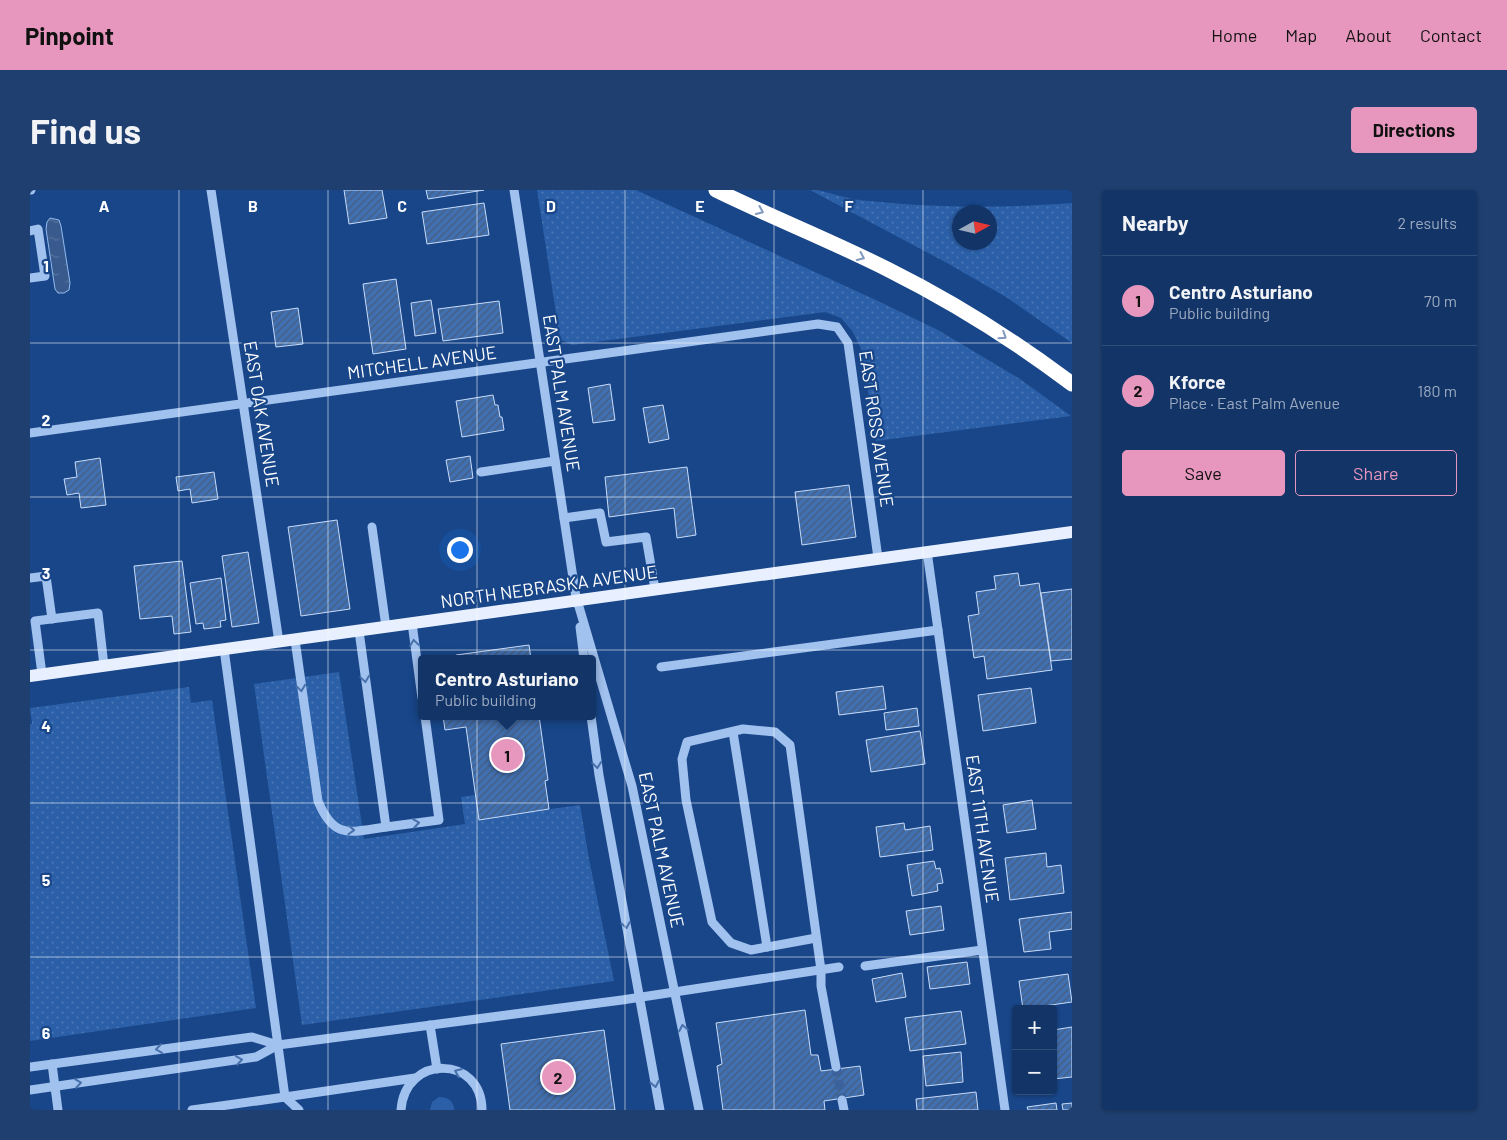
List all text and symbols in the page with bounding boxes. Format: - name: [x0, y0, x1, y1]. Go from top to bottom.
- text: Pinpoint: [25, 21, 114, 50]
- text: Home: [1211, 24, 1257, 46]
- text: Map: [1285, 24, 1317, 46]
- text: About: [1345, 24, 1392, 46]
- text: Contact: [1420, 24, 1482, 46]
- button: Directions: [1351, 107, 1477, 153]
- text: Find us: [30, 109, 141, 151]
- text: A: [99, 196, 110, 215]
- text: B: [248, 196, 258, 215]
- text: C: [397, 196, 407, 215]
- text: D: [546, 196, 556, 215]
- text: E: [695, 196, 705, 215]
- text: F: [845, 196, 854, 215]
- one-way arrow: [755, 205, 764, 215]
- north arrow: [952, 205, 997, 250]
- text: Nearby: [1122, 210, 1188, 235]
- text: 2 results: [1398, 213, 1457, 232]
- one-way arrow: [856, 251, 865, 261]
- text: 1: [43, 256, 49, 275]
- text: Centro Asturiano: [1169, 280, 1313, 303]
- text: 1: [1135, 291, 1141, 310]
- text: 70 m: [1424, 291, 1457, 310]
- text: Public building: [1169, 303, 1270, 322]
- street label: EAST PALM AVENUE: [539, 313, 585, 473]
- one-way arrow: [997, 330, 1006, 339]
- street label: EAST OAK AVENUE: [240, 339, 284, 489]
- street label: MITCHELL AVENUE: [346, 341, 498, 383]
- street label: EAST ROSS AVENUE: [855, 349, 899, 509]
- text: Kforce: [1169, 370, 1226, 393]
- text: 2: [1134, 381, 1142, 400]
- text: 180 m: [1418, 381, 1457, 400]
- text: Place · East Palm Avenue: [1169, 393, 1340, 412]
- text: 2: [42, 410, 51, 429]
- button: Save: [1122, 450, 1285, 496]
- button: Share: [1295, 450, 1457, 496]
- your location: [447, 537, 473, 563]
- street label: NORTH NEBRASKA AVENUE: [439, 560, 659, 612]
- text: 3: [42, 563, 50, 582]
- one-way arrow: [410, 639, 420, 648]
- popup: [418, 655, 596, 720]
- text: Centro Asturiano: [435, 667, 579, 690]
- one-way arrow: [360, 675, 370, 683]
- one-way arrow: [296, 684, 306, 693]
- text: Public building: [435, 690, 536, 709]
- text: 4: [41, 716, 51, 735]
- pin: 1: [491, 736, 523, 774]
- street label: EAST 11TH AVENUE: [962, 753, 1004, 904]
- one-way arrow: [591, 761, 602, 769]
- street label: EAST PALM AVENUE: [635, 770, 689, 930]
- one-way arrow: [412, 818, 420, 829]
- one-way arrow: [347, 825, 355, 836]
- text: 5: [42, 870, 51, 889]
- one-way arrow: [620, 920, 630, 929]
- map controls: [1012, 1005, 1057, 1095]
- button: +: [1012, 1005, 1057, 1050]
- text: 6: [42, 1023, 51, 1042]
- one-way arrow: [678, 1023, 688, 1032]
- one-way arrow: [155, 1043, 163, 1054]
- button: −: [1012, 1050, 1057, 1095]
- one-way arrow: [235, 1055, 243, 1065]
- pin: 2: [542, 1058, 574, 1096]
- one-way arrow: [454, 1068, 463, 1079]
- one-way arrow: [74, 1079, 83, 1089]
- one-way arrow: [650, 1080, 660, 1089]

